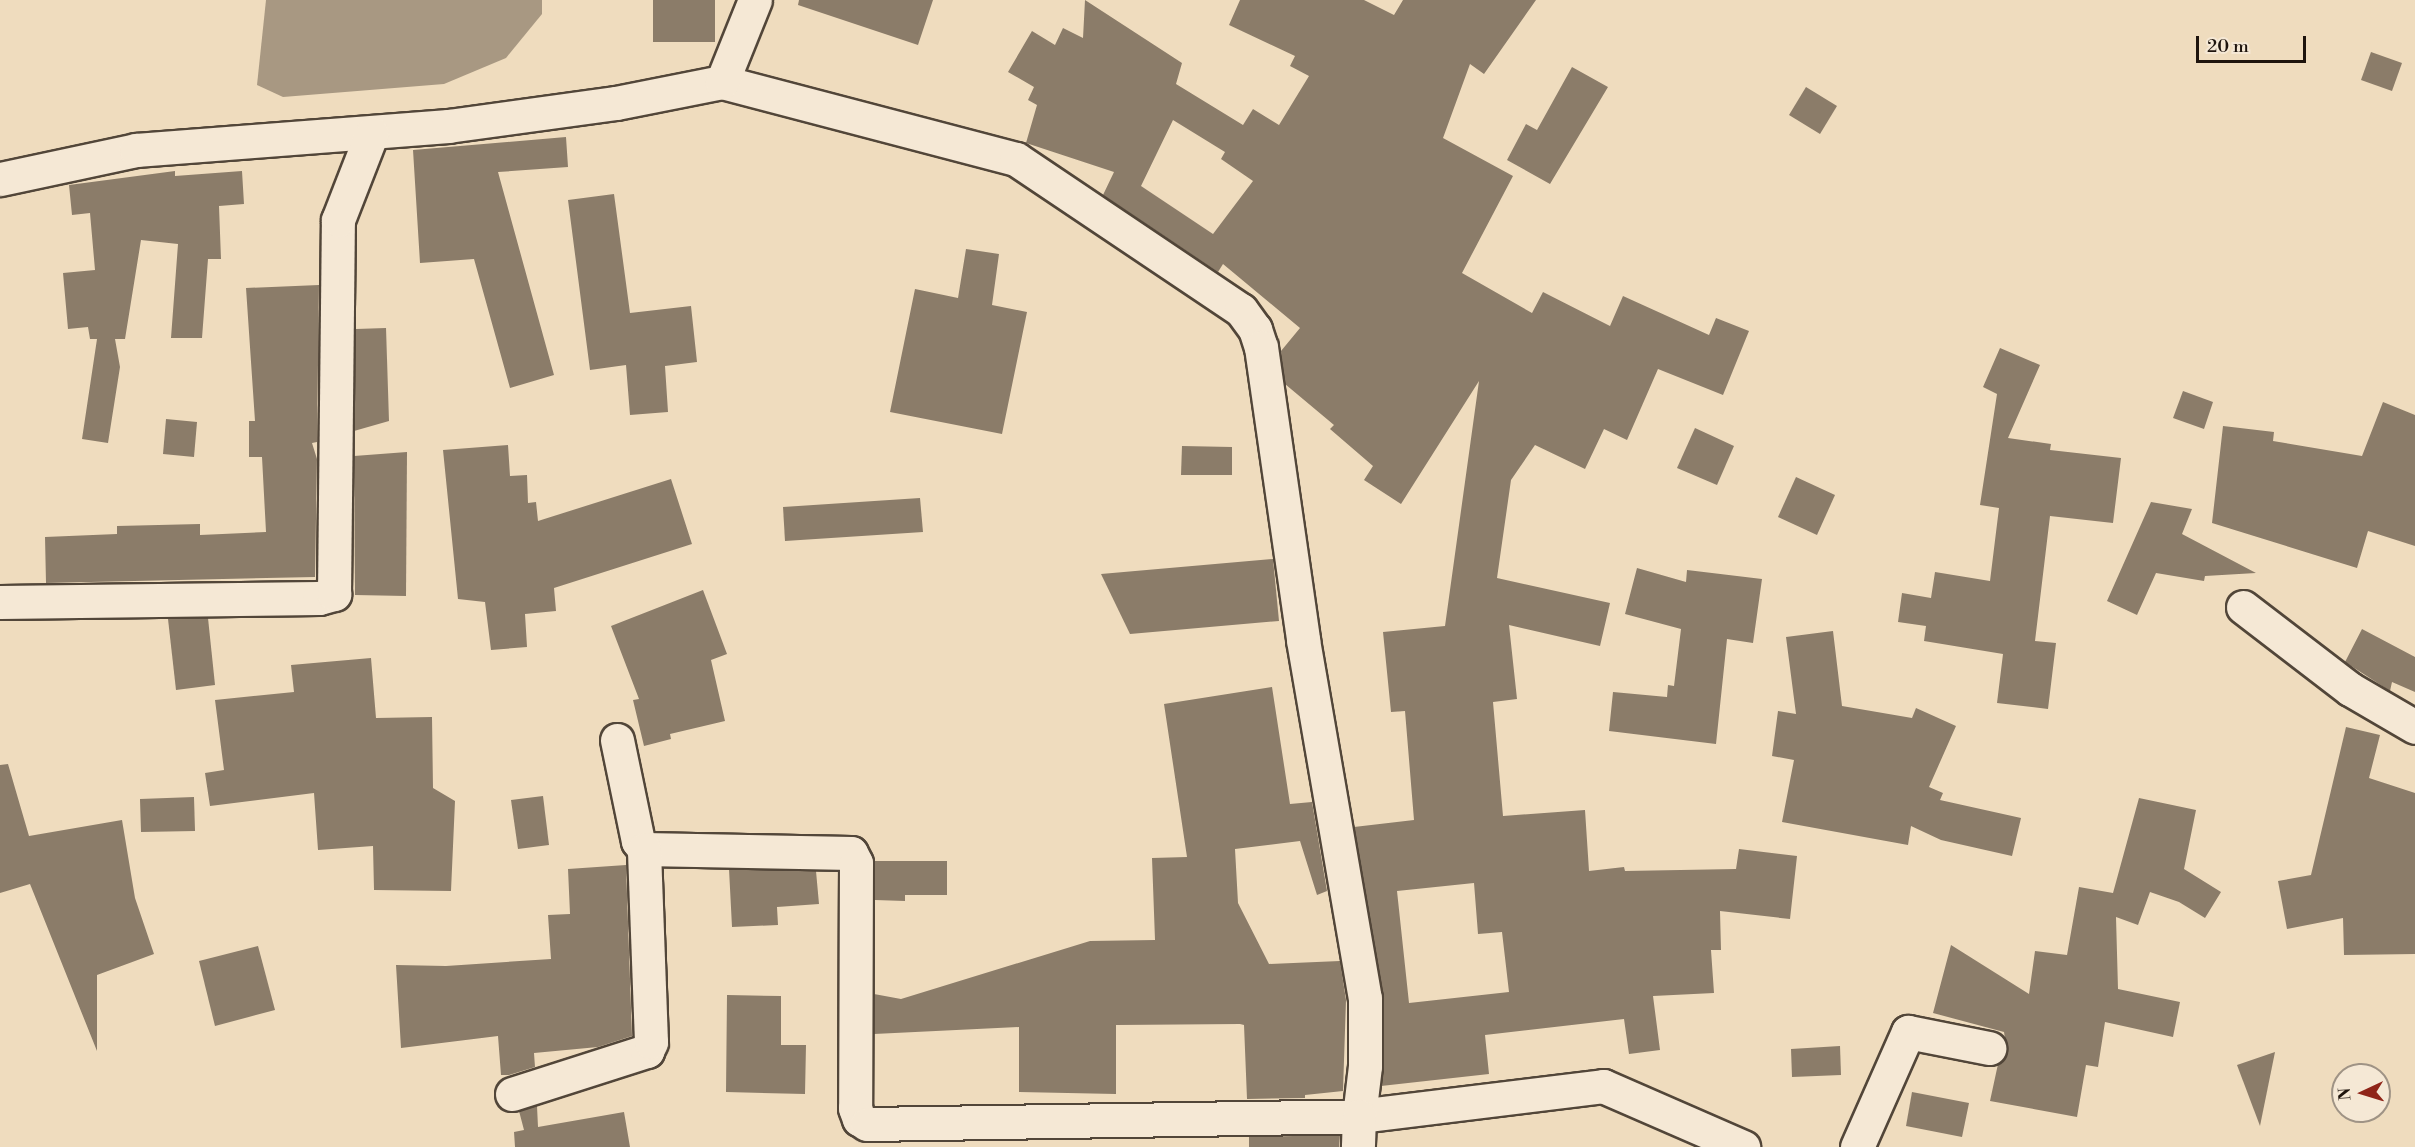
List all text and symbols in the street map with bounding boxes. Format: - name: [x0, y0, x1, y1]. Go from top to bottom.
- scale bar: [2199, 24, 2308, 62]
- text: 20 m: [2207, 35, 2249, 58]
- north arrow: [2331, 1063, 2391, 1123]
- text: N: [2335, 1087, 2355, 1101]

